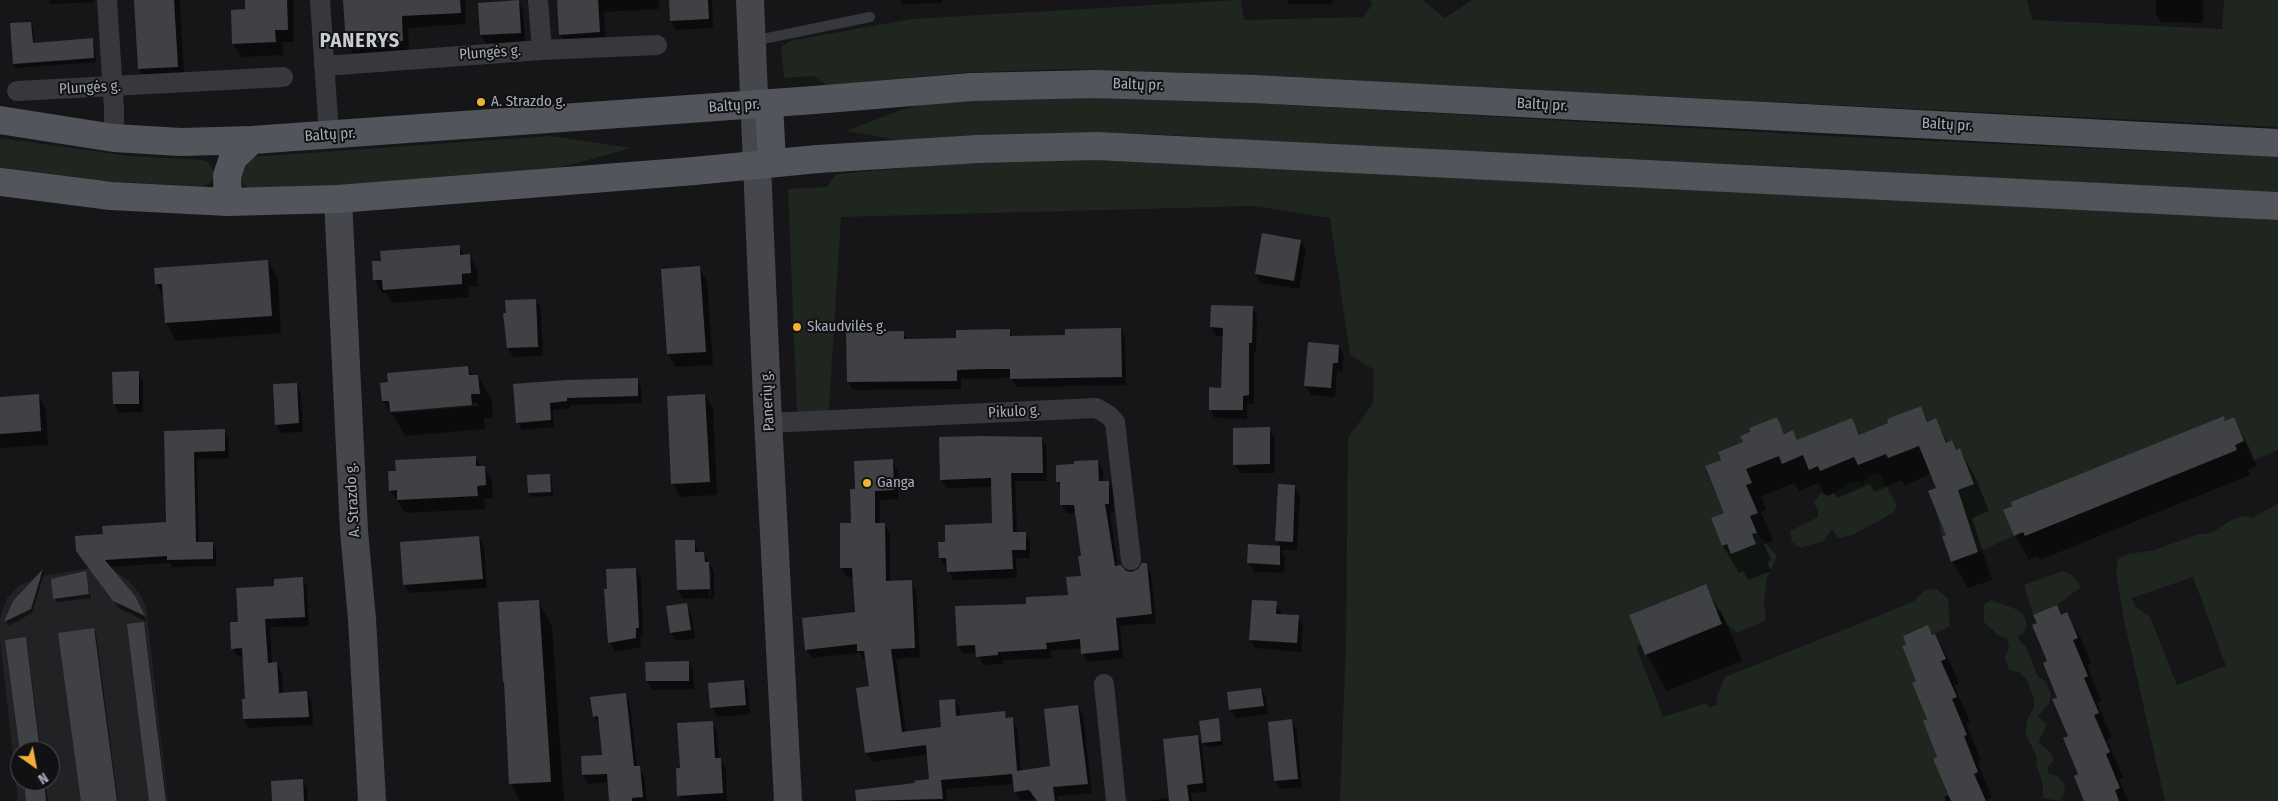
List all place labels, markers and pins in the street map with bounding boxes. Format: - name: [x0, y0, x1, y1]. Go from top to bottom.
- place label: A. Strazdo g.: [491, 93, 566, 111]
- marker: A. Strazdo g.: [475, 96, 487, 108]
- place label: Skaudvilės g.: [807, 318, 886, 336]
- marker: Skaudvilės g.: [791, 321, 803, 333]
- place label: Ganga: [877, 474, 915, 492]
- marker: Ganga: [861, 477, 873, 489]

